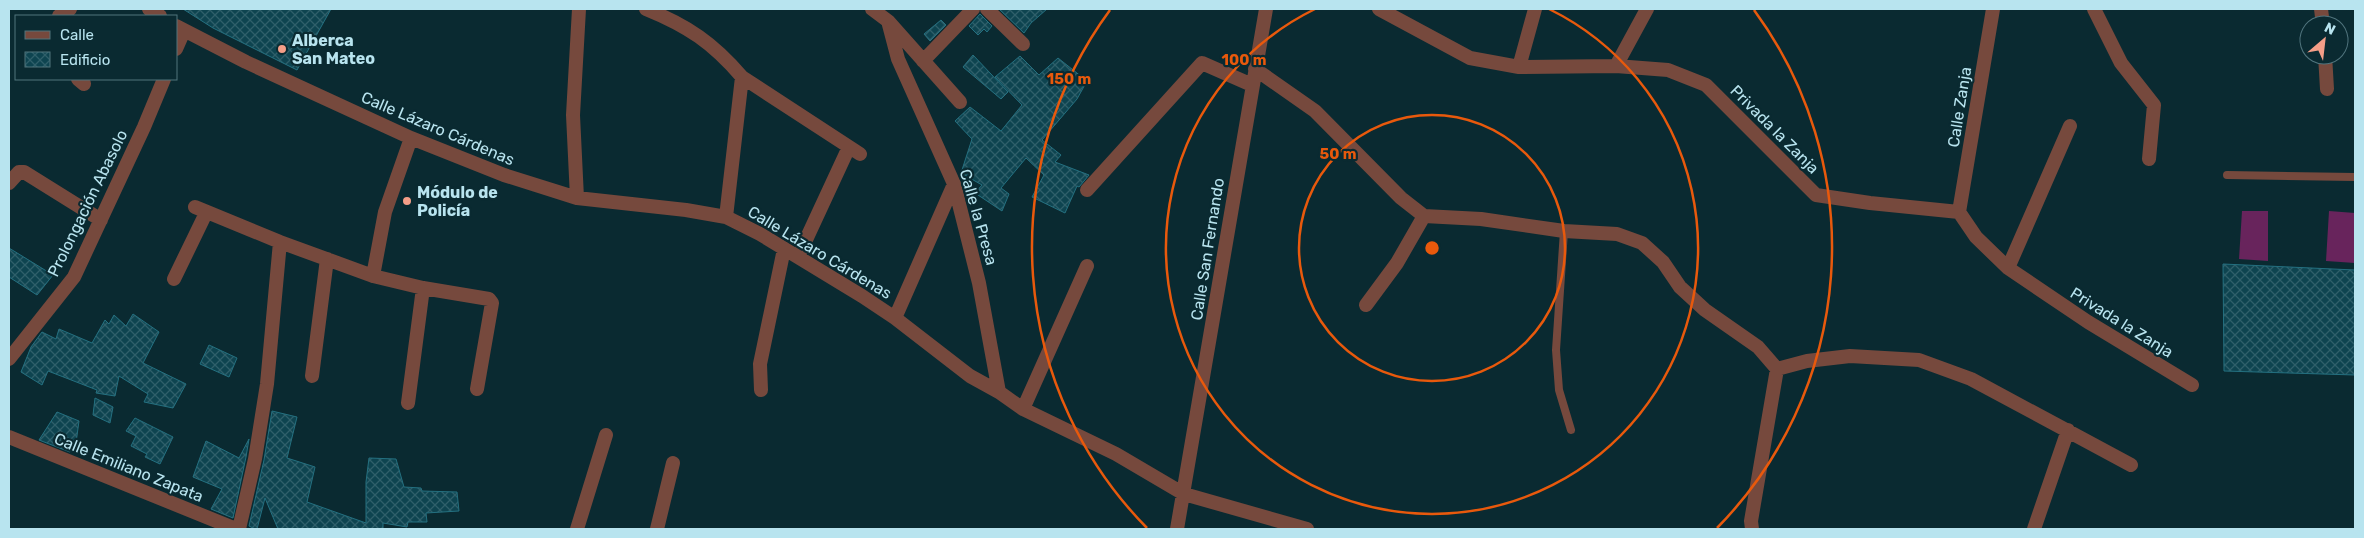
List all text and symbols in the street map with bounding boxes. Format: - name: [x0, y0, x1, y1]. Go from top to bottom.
- legend: [15, 15, 178, 80]
- north arrow: [2299, 15, 2349, 65]
- text: N: [2321, 19, 2338, 39]
- text: Calle: [60, 26, 94, 44]
- place label: Alberca San Mateo: [292, 31, 375, 68]
- marker: Alberca San Mateo: [276, 43, 288, 55]
- text: Edificio: [60, 51, 110, 69]
- text: 100 m: [1222, 51, 1266, 69]
- street label: Calle Zanja: [1944, 66, 1975, 149]
- text: 150 m: [1047, 70, 1091, 88]
- street label: Privada la Zanja: [1726, 81, 1823, 178]
- street label: Calle Lázaro Cárdenas: [358, 88, 517, 169]
- street label: Prolongación Abasolo: [44, 127, 131, 280]
- text: 50 m: [1320, 145, 1356, 163]
- street label: Calle la Presa: [956, 167, 1001, 267]
- street label: Calle San Fernando: [1187, 177, 1228, 322]
- place label: Módulo de Policía: [417, 183, 498, 220]
- marker: Módulo de Policía: [401, 195, 413, 207]
- street label: Calle Lázaro Cárdenas: [744, 202, 895, 303]
- centre of rings: [1423, 239, 1441, 257]
- street label: Privada la Zanja: [2067, 283, 2177, 362]
- street label: Calle Emiliano Zapata: [51, 429, 206, 506]

